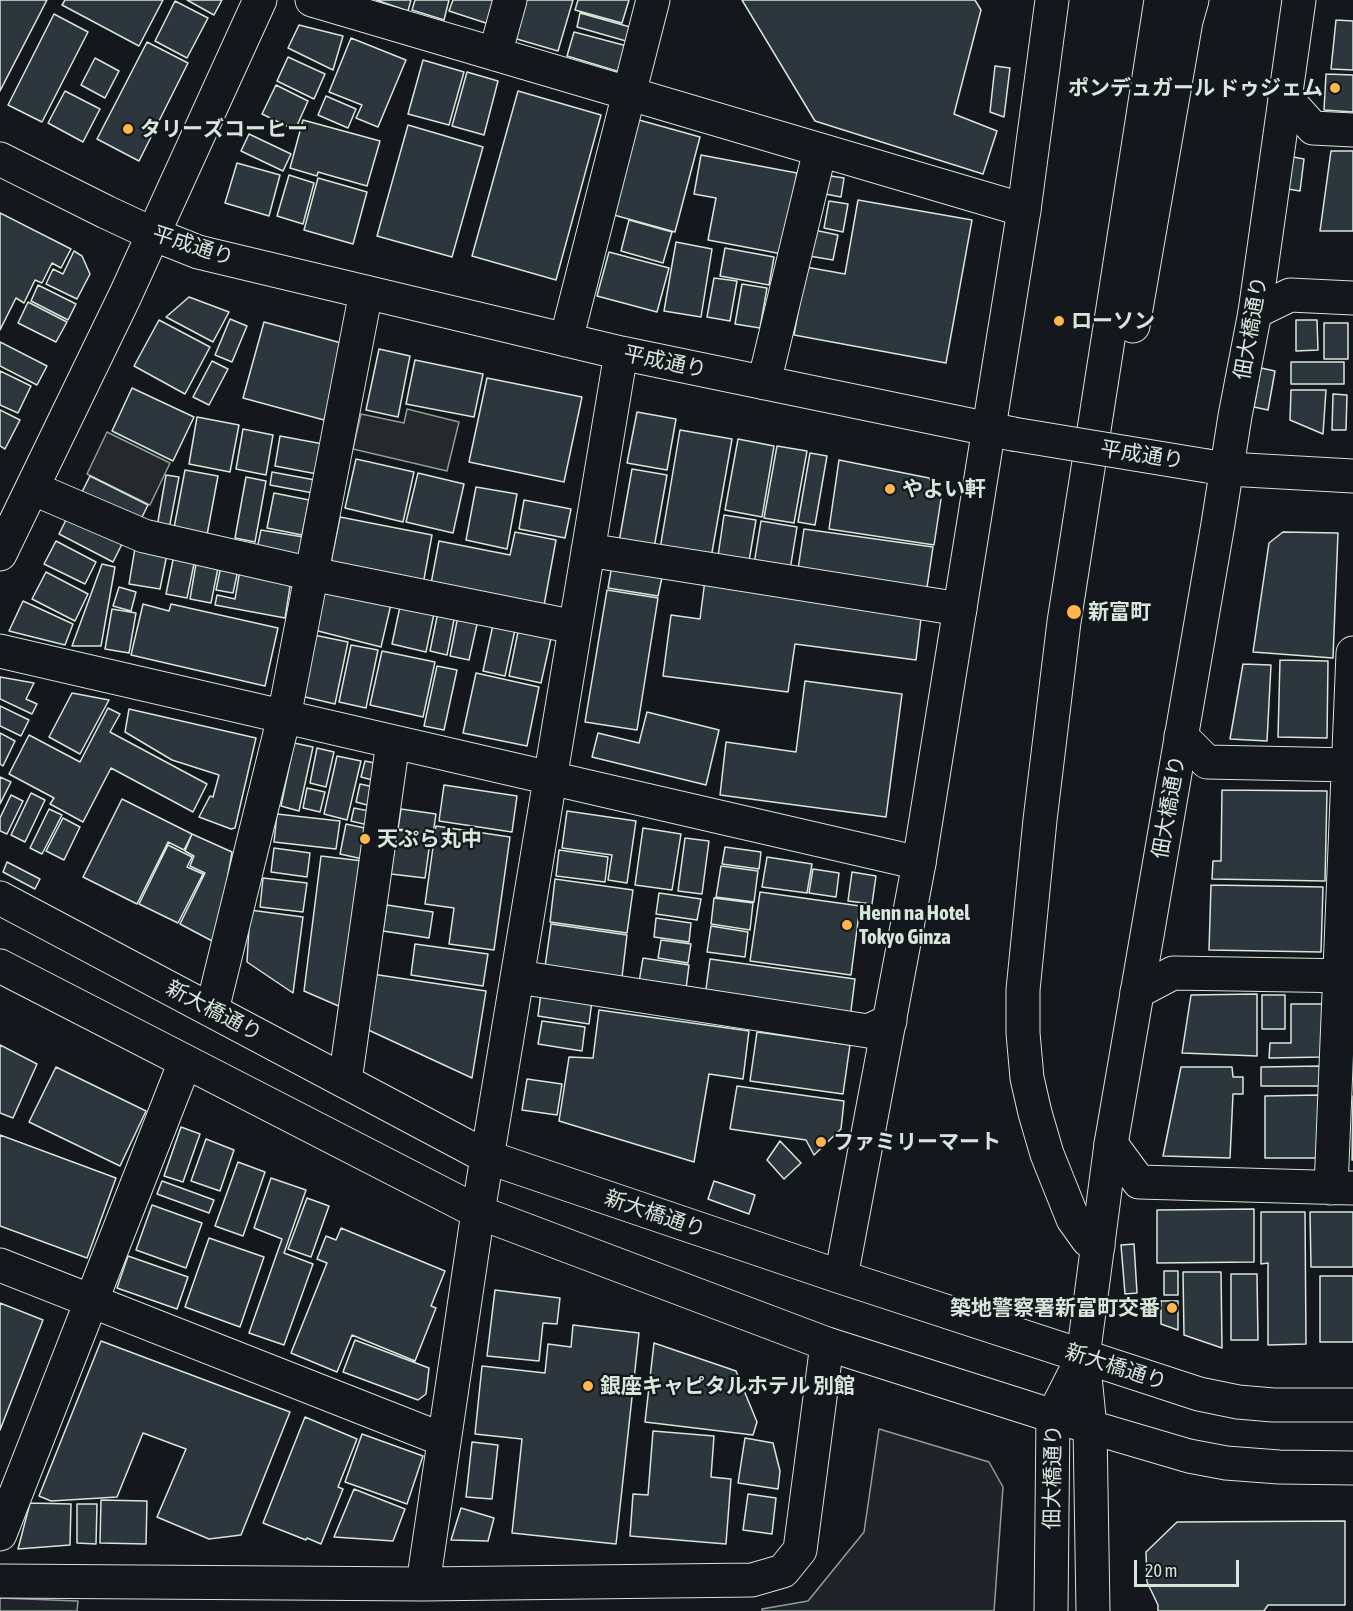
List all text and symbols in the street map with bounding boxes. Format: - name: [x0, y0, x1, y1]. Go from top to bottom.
- place label: ポンデュガール ドゥジェム: [1068, 75, 1323, 101]
- marker: ポンデュガール ドゥジェム: [1328, 81, 1342, 95]
- place label: タリーズコーヒー: [140, 116, 308, 142]
- marker: タリーズコーヒー: [121, 122, 135, 136]
- street label: 平成通り: [149, 221, 237, 271]
- street label: 佃大橋通り: [1229, 274, 1273, 382]
- place label: ローソン: [1071, 308, 1155, 334]
- marker: ローソン: [1052, 314, 1066, 328]
- street label: 平成通り: [621, 341, 709, 383]
- street label: 平成通り: [1099, 436, 1185, 474]
- place label: やよい軒: [902, 476, 986, 502]
- marker: やよい軒: [883, 482, 897, 496]
- place label: 新富町: [1088, 599, 1151, 625]
- marker: 新富町: [1065, 603, 1083, 621]
- street label: 佃大橋通り: [1147, 753, 1191, 861]
- place label: 天ぷら丸中: [377, 826, 482, 852]
- marker: 天ぷら丸中: [358, 832, 372, 846]
- place label: Henn na Hotel Tokyo Ginza: [859, 900, 970, 950]
- marker: Henn na Hotel Tokyo Ginza: [840, 918, 854, 932]
- street label: 新大橋通り: [162, 975, 266, 1047]
- place label: ファミリーマート: [833, 1129, 1001, 1155]
- marker: ファミリーマート: [814, 1135, 828, 1149]
- street label: 新大橋通り: [601, 1185, 709, 1243]
- place label: 築地警察署新富町交番: [950, 1295, 1160, 1321]
- marker: 築地警察署新富町交番: [1165, 1301, 1179, 1315]
- street label: 新大橋通り: [1062, 1339, 1170, 1395]
- place label: 銀座キャピタルホテル 別館: [600, 1373, 855, 1399]
- marker: 銀座キャピタルホテル 別館: [581, 1379, 595, 1393]
- street label: 佃大橋通り: [1039, 1424, 1067, 1530]
- scale bar: [1137, 1548, 1242, 1586]
- text: 20 m: [1145, 1560, 1177, 1581]

